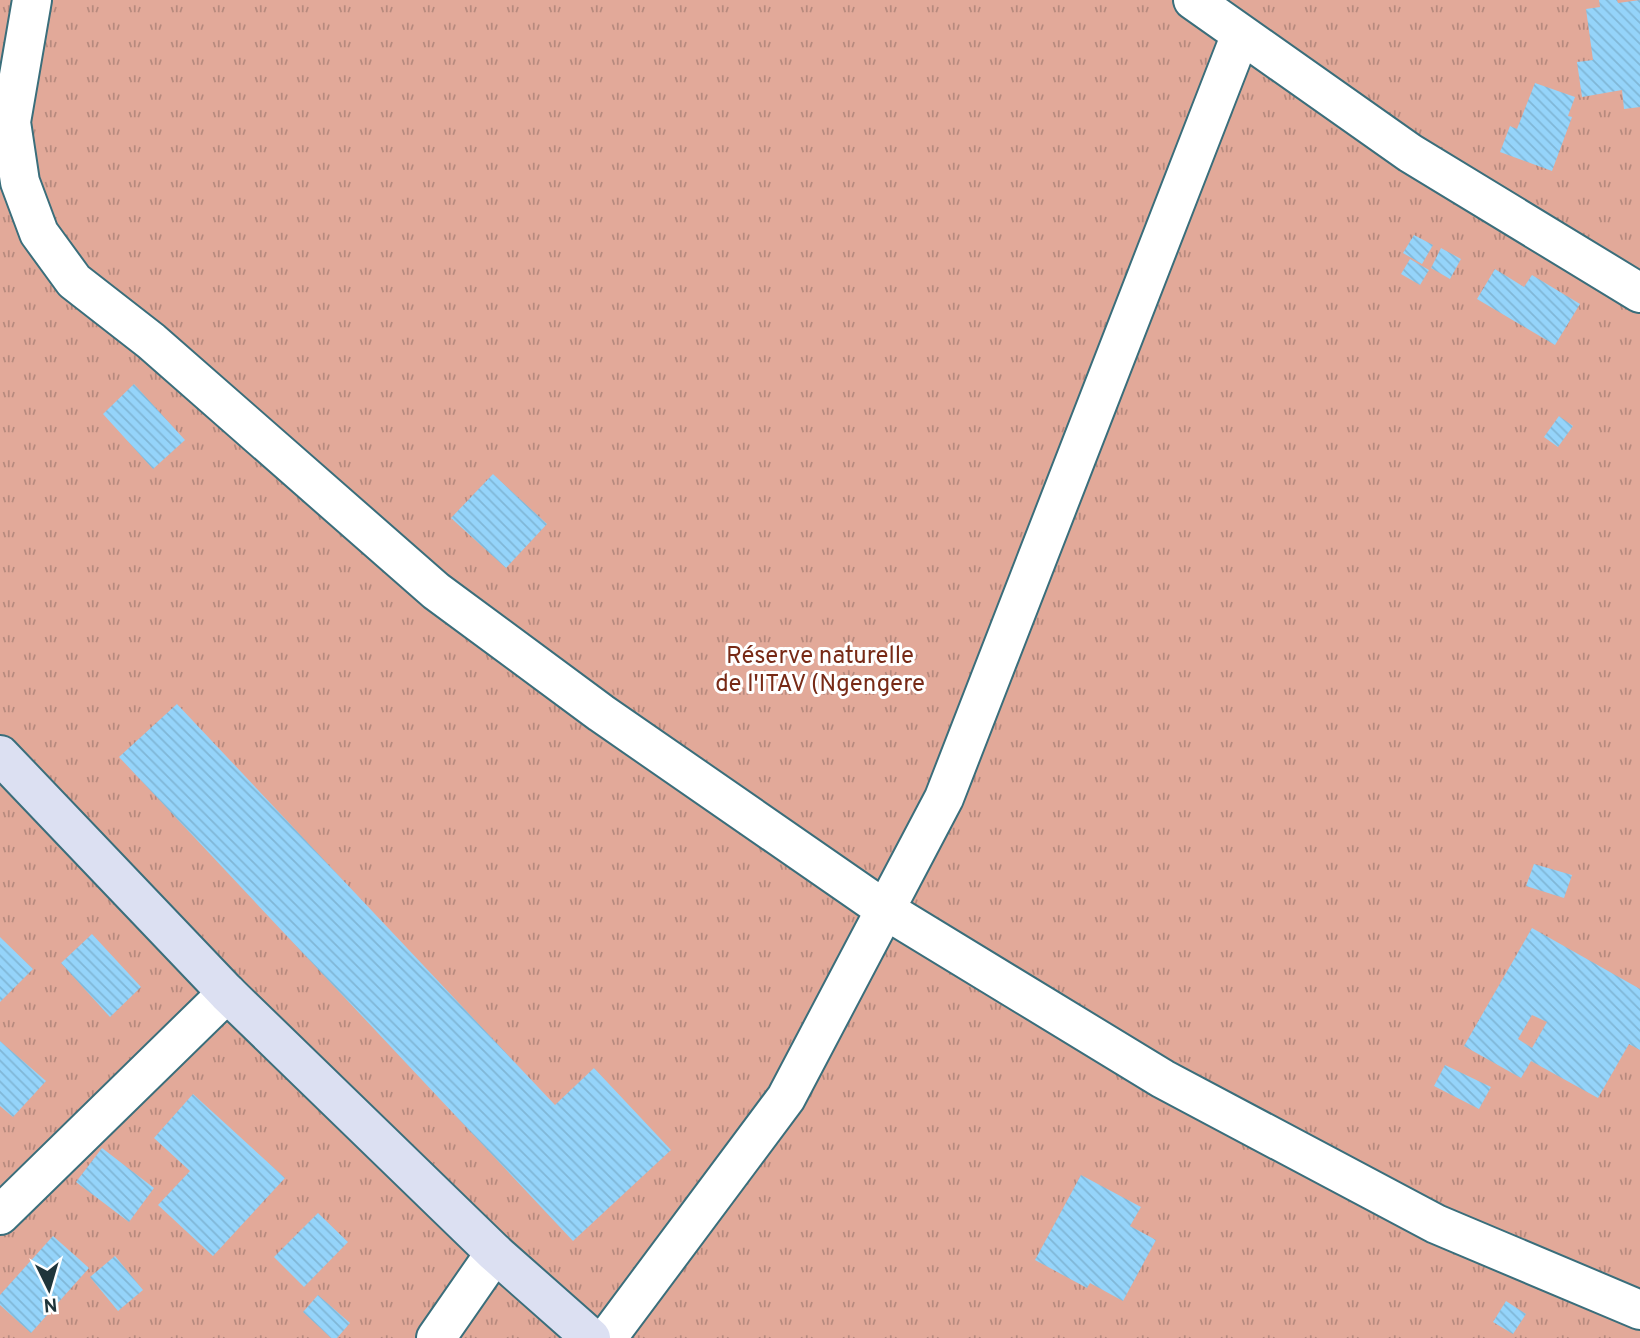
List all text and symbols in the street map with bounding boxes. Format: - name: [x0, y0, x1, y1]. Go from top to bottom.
- park label: Réserve naturelle de l'ITAV (Ngengere: [715, 642, 925, 700]
- north arrow: [14, 1254, 84, 1324]
- text: N: [42, 1291, 58, 1316]

